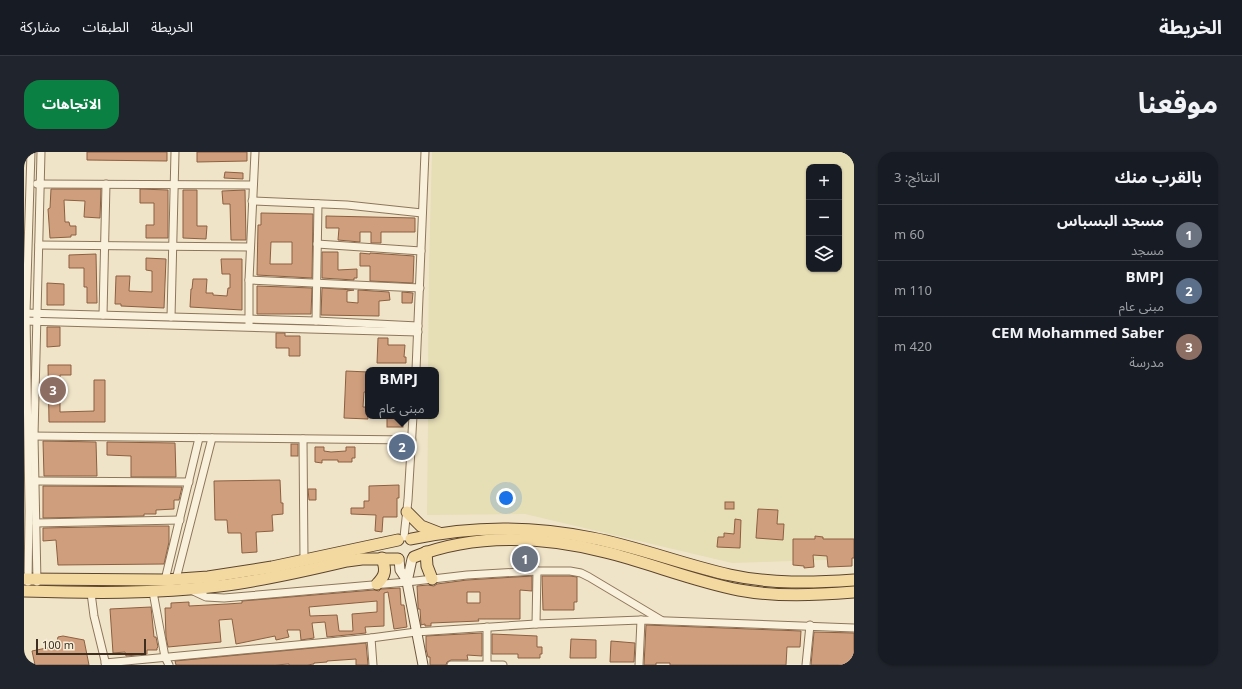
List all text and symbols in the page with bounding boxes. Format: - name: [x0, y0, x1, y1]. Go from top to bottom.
- text: الخريطة: [1159, 8, 1222, 48]
- text: مشاركة: [20, 13, 60, 42]
- text: الطبقات: [82, 13, 129, 42]
- text: الخريطة: [151, 13, 193, 42]
- text: موقعنا: [1138, 75, 1218, 134]
- button: الاتجاهات: [24, 80, 119, 129]
- text: بالقرب منك: [1115, 160, 1202, 196]
- map controls: [806, 164, 842, 272]
- button: +: [806, 164, 842, 200]
- text: النتائج: 3: [894, 164, 940, 192]
- button: −: [806, 200, 842, 236]
- text: مسجد البسباس: [1057, 205, 1164, 237]
- text: 60 m: [894, 221, 924, 249]
- text: 1: [1185, 222, 1193, 250]
- button: layers: [806, 236, 842, 272]
- text: مسجد: [1131, 237, 1164, 265]
- text: BMPJ: [1125, 261, 1164, 293]
- text: 110 m: [894, 277, 932, 305]
- text: 2: [1185, 278, 1193, 306]
- text: مبنى عام: [1119, 293, 1164, 321]
- text: CEM Mohammed Saber: [991, 317, 1164, 349]
- text: 420 m: [894, 333, 932, 361]
- text: 3: [1185, 334, 1193, 362]
- text: مدرسة: [1129, 349, 1164, 377]
- text: BMPJ: [379, 363, 418, 395]
- popup: [365, 367, 439, 419]
- pin: 3: [40, 375, 66, 405]
- text: مبنى عام: [379, 395, 425, 423]
- pin: 2: [389, 432, 415, 462]
- your location: [496, 488, 516, 508]
- pin: 1: [512, 544, 538, 574]
- text: 100 m: [42, 634, 74, 657]
- scale bar: [36, 637, 146, 656]

